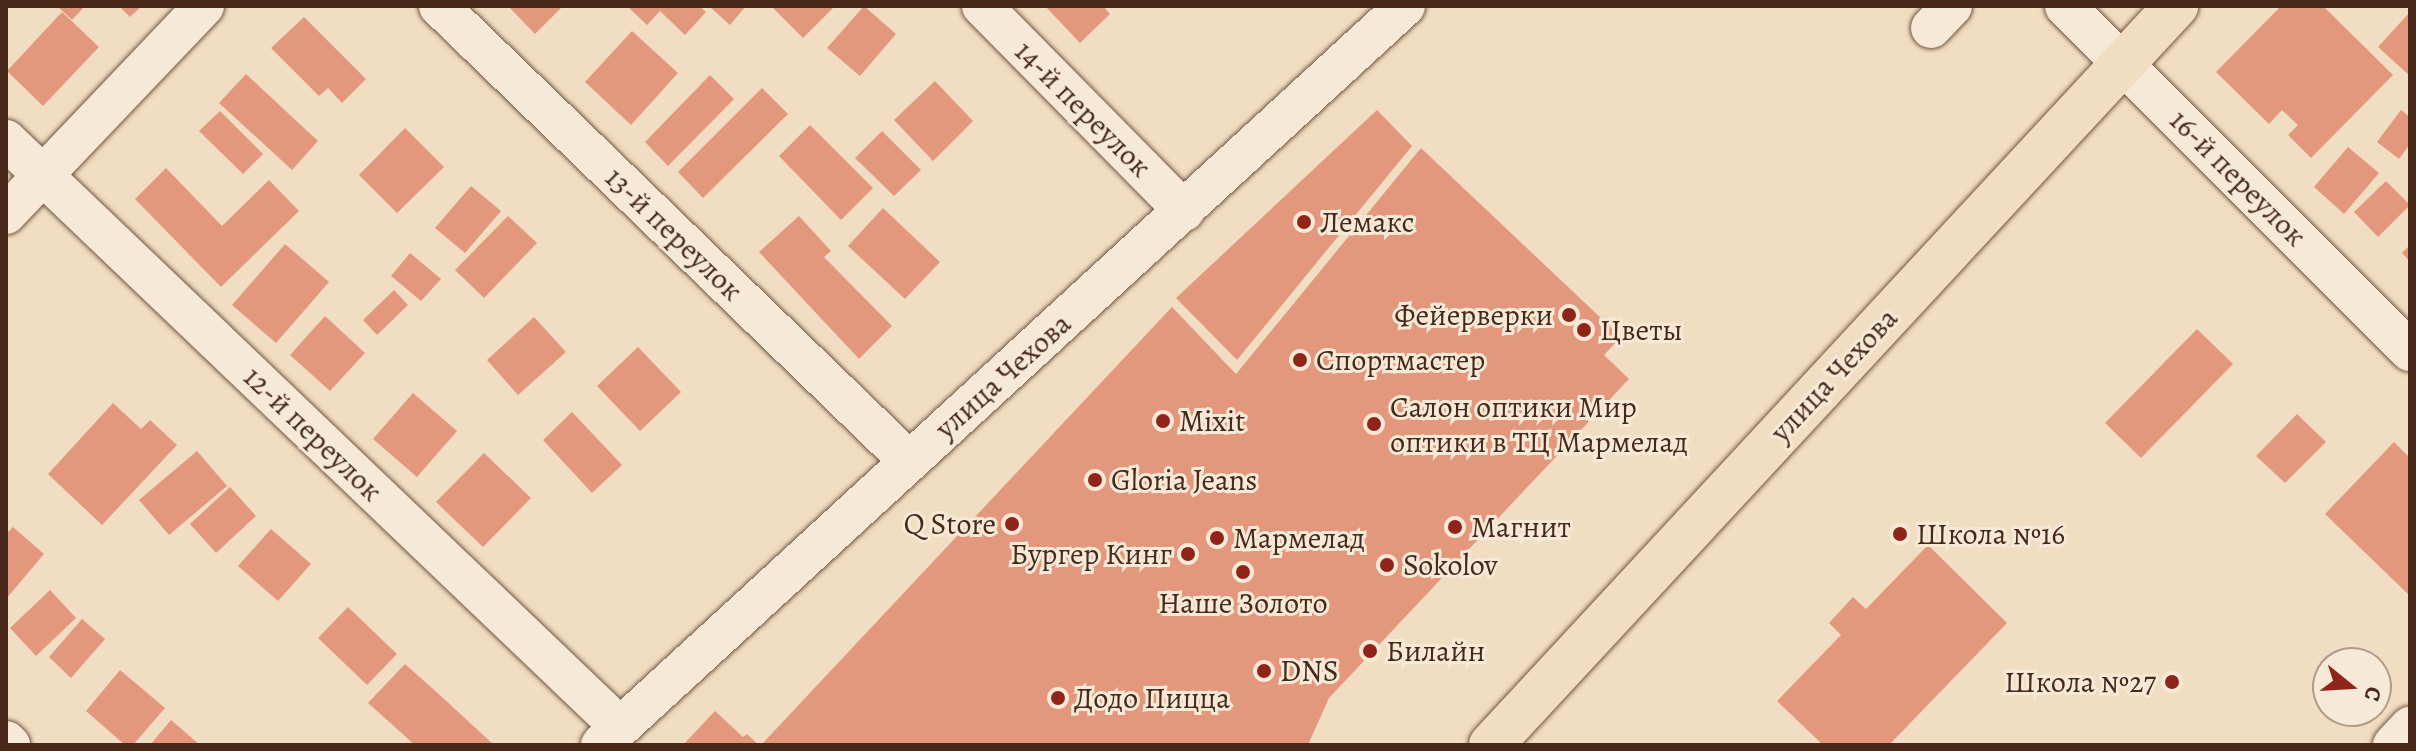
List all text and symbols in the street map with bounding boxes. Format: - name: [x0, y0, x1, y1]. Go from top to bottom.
- street label: 14-й переулок: [1007, 33, 1159, 185]
- street label: 16-й переулок: [2162, 102, 2314, 254]
- street label: 13-й переулок: [598, 160, 750, 308]
- place label: Лемакс: [1320, 204, 1414, 240]
- marker: Лемакс: [1295, 213, 1313, 231]
- place label: Фейерверки: [1394, 297, 1553, 333]
- street label: улица Чехова: [1763, 300, 1905, 450]
- street label: улица Чехова: [928, 306, 1078, 446]
- marker: Фейерверки: [1560, 306, 1578, 324]
- place label: Цветы: [1600, 312, 1683, 348]
- marker: Цветы: [1575, 321, 1593, 339]
- place label: Спортмастер: [1316, 342, 1485, 378]
- marker: Спортмастер: [1291, 351, 1309, 369]
- street label: 12-й переулок: [236, 359, 390, 509]
- place label: Салон оптики Мир оптики в ТЦ Мармелад: [1390, 389, 1688, 460]
- place label: Mixit: [1179, 403, 1245, 439]
- marker: Mixit: [1154, 412, 1172, 430]
- marker: Салон оптики Мир оптики в ТЦ Мармелад: [1365, 415, 1383, 433]
- place label: Gloria Jeans: [1111, 462, 1257, 498]
- marker: Gloria Jeans: [1086, 471, 1104, 489]
- place label: Q Store: [904, 506, 996, 542]
- place label: Магнит: [1471, 509, 1571, 545]
- marker: Q Store: [1003, 515, 1021, 533]
- place label: Школа №16: [1916, 516, 2065, 552]
- marker: Магнит: [1446, 518, 1464, 536]
- place label: Мармелад: [1233, 520, 1365, 556]
- marker: Школа №16: [1891, 525, 1909, 543]
- marker: Мармелад: [1208, 529, 1226, 547]
- place label: Бургер Кинг: [1010, 536, 1172, 572]
- marker: Бургер Кинг: [1179, 545, 1197, 563]
- place label: Sokolov: [1403, 547, 1498, 583]
- marker: Sokolov: [1378, 556, 1396, 574]
- marker: Наше Золото: [1234, 563, 1252, 581]
- place label: Наше Золото: [1158, 585, 1328, 621]
- place label: Билайн: [1386, 633, 1485, 669]
- marker: Билайн: [1361, 642, 1379, 660]
- north arrow: [2312, 647, 2392, 727]
- place label: DNS: [1280, 653, 1339, 689]
- marker: DNS: [1255, 662, 1273, 680]
- place label: Школа №27: [2004, 664, 2156, 700]
- marker: Школа №27: [2163, 673, 2181, 691]
- place label: Додо Пицца: [1074, 680, 1230, 716]
- text: С: [2357, 683, 2389, 705]
- marker: Додо Пицца: [1049, 689, 1067, 707]

